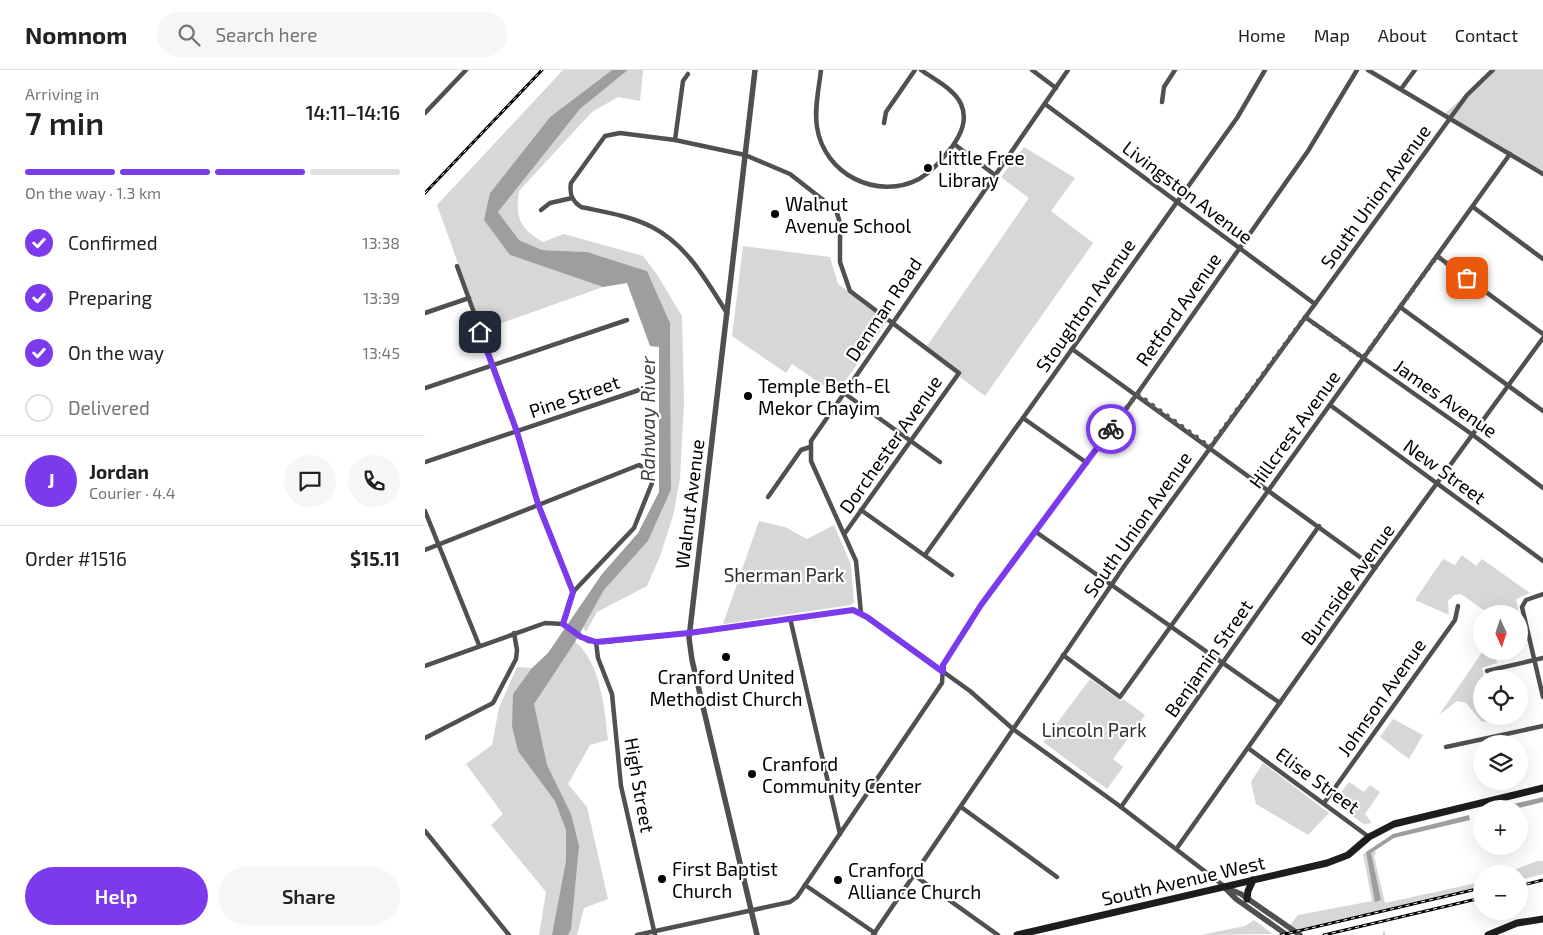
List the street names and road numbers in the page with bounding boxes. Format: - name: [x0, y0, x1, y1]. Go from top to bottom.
- street label: South Union Avenue: [1315, 119, 1435, 273]
- street label: Livingston Avenue: [1118, 136, 1258, 248]
- street label: Stoughton Avenue: [1030, 234, 1140, 376]
- street label: Retford Avenue: [1131, 248, 1225, 370]
- street label: Denman Road: [840, 253, 926, 365]
- street label: James Avenue: [1390, 354, 1502, 442]
- street label: Hillcrest Avenue: [1244, 366, 1344, 492]
- street label: Pine Street: [526, 370, 622, 422]
- street label: Dorchester Avenue: [834, 371, 946, 517]
- street label: New Street: [1399, 434, 1491, 508]
- street label: Walnut Avenue: [670, 438, 708, 570]
- street label: South Union Avenue: [1078, 447, 1196, 601]
- street label: Burnside Avenue: [1295, 519, 1399, 649]
- street label: Benjamin Street: [1159, 595, 1257, 721]
- street label: Johnson Avenue: [1332, 634, 1430, 760]
- street label: High Street: [620, 736, 660, 834]
- street label: Elise Street: [1272, 742, 1364, 818]
- street label: South Avenue West: [1099, 850, 1267, 910]

